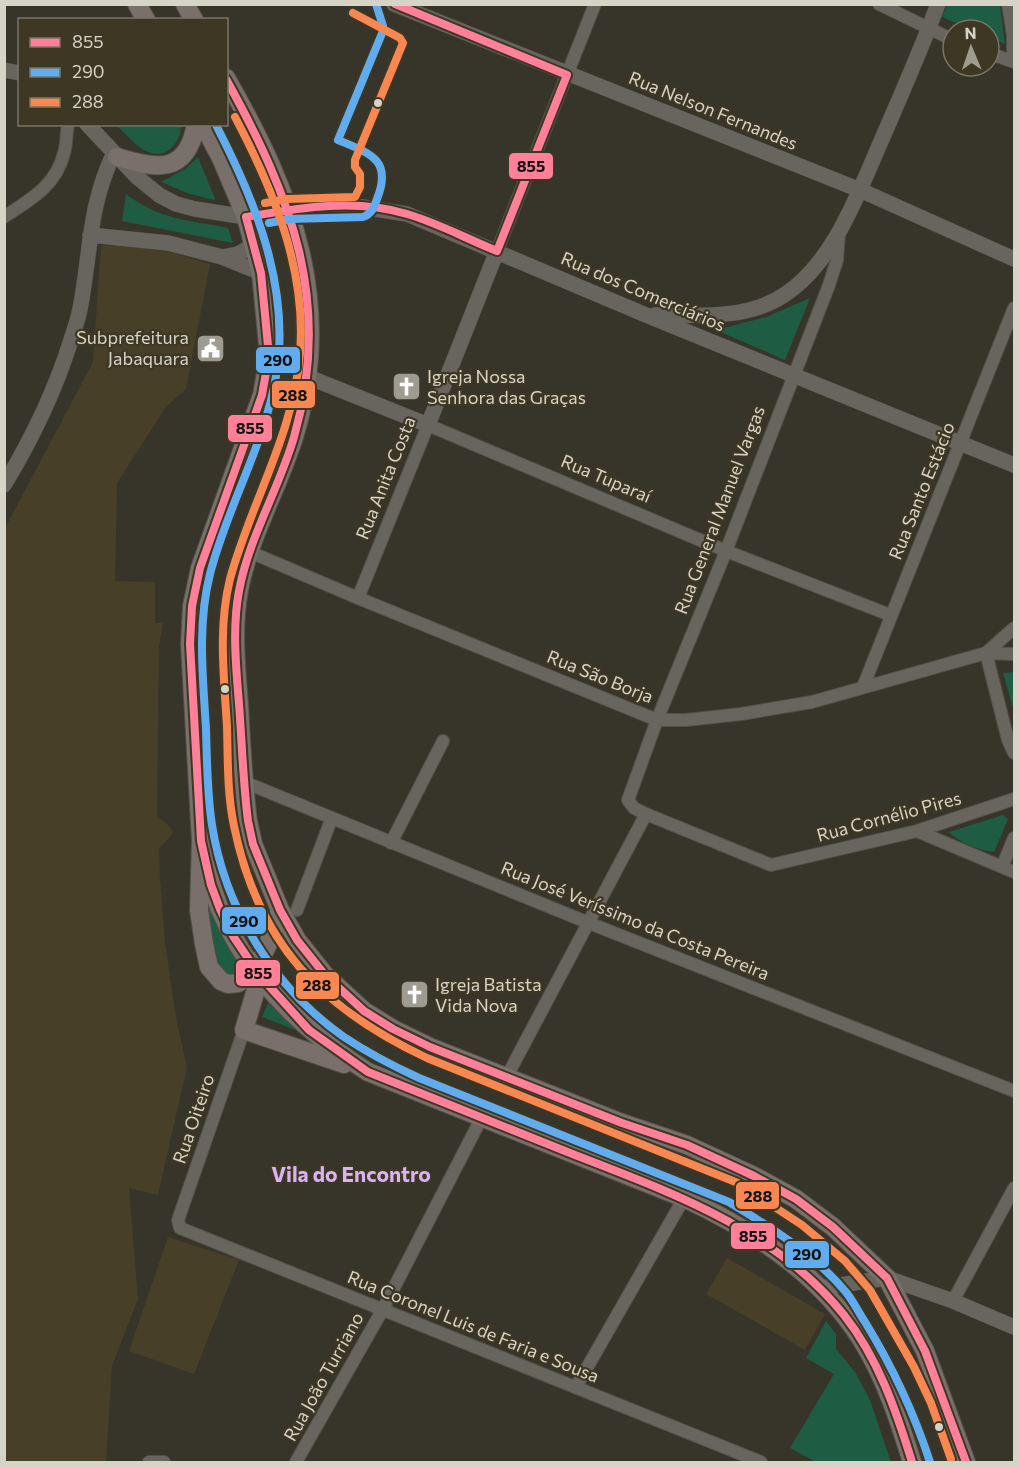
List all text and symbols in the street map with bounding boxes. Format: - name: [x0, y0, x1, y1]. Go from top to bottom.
- legend: [18, 18, 228, 126]
- north arrow: [941, 18, 1001, 78]
- text: N: [964, 23, 977, 42]
- text: 855: [72, 30, 104, 52]
- text: 290: [72, 60, 105, 82]
- street label: Rua Nelson Fernandes: [626, 66, 801, 154]
- text: 288: [72, 90, 104, 112]
- unlabelled marker: [372, 97, 384, 109]
- line badge: 855: [508, 152, 554, 180]
- text: 855: [517, 156, 545, 175]
- street label: Rua dos Comerciários: [558, 247, 729, 336]
- place label: Subprefeitura Jabaquara: [76, 326, 189, 369]
- public building icon: Subprefeitura Jabaquara: [194, 332, 226, 364]
- line badge: 290: [255, 346, 301, 374]
- text: 290: [263, 350, 293, 369]
- place label: Igreja Nossa Senhora das Graças: [427, 365, 586, 408]
- church icon: Igreja Nossa Senhora das Graças: [390, 371, 422, 403]
- line badge: 288: [271, 380, 316, 409]
- text: 288: [279, 385, 308, 404]
- street label: Rua General Manuel Vargas: [669, 402, 769, 617]
- street label: Rua Anita Costa: [350, 413, 420, 542]
- line badge: 855: [227, 414, 273, 443]
- text: 855: [236, 418, 264, 437]
- street label: Rua Santo Estácio: [883, 419, 959, 563]
- street label: Rua Tuparaí: [558, 449, 656, 508]
- street label: Rua São Borja: [544, 645, 657, 707]
- unlabelled marker: [219, 683, 231, 695]
- street label: Rua Cornélio Pires: [814, 786, 963, 846]
- street label: Rua José Veríssimo da Costa Pereira: [498, 856, 773, 984]
- line badge: 290: [221, 906, 267, 935]
- text: 290: [229, 911, 259, 930]
- line badge: 855: [235, 959, 281, 987]
- text: 855: [244, 963, 272, 982]
- line badge: 288: [295, 971, 340, 1000]
- place label: Igreja Batista Vida Nova: [435, 973, 542, 1016]
- text: 288: [303, 975, 332, 994]
- church icon: Igreja Batista Vida Nova: [398, 979, 430, 1011]
- street label: Rua Oiteiro: [167, 1071, 219, 1166]
- district label: Vila do Encontro: [271, 1161, 431, 1186]
- line badge: 288: [735, 1181, 780, 1210]
- text: 288: [744, 1186, 773, 1205]
- line badge: 855: [730, 1222, 776, 1250]
- text: 855: [739, 1226, 767, 1245]
- line badge: 290: [784, 1240, 830, 1269]
- text: 290: [792, 1244, 822, 1263]
- street label: Rua Coronel Luis de Faria e Sousa: [344, 1265, 602, 1387]
- street label: Rua João Turriano: [279, 1308, 368, 1445]
- unlabelled marker: [933, 1421, 945, 1433]

